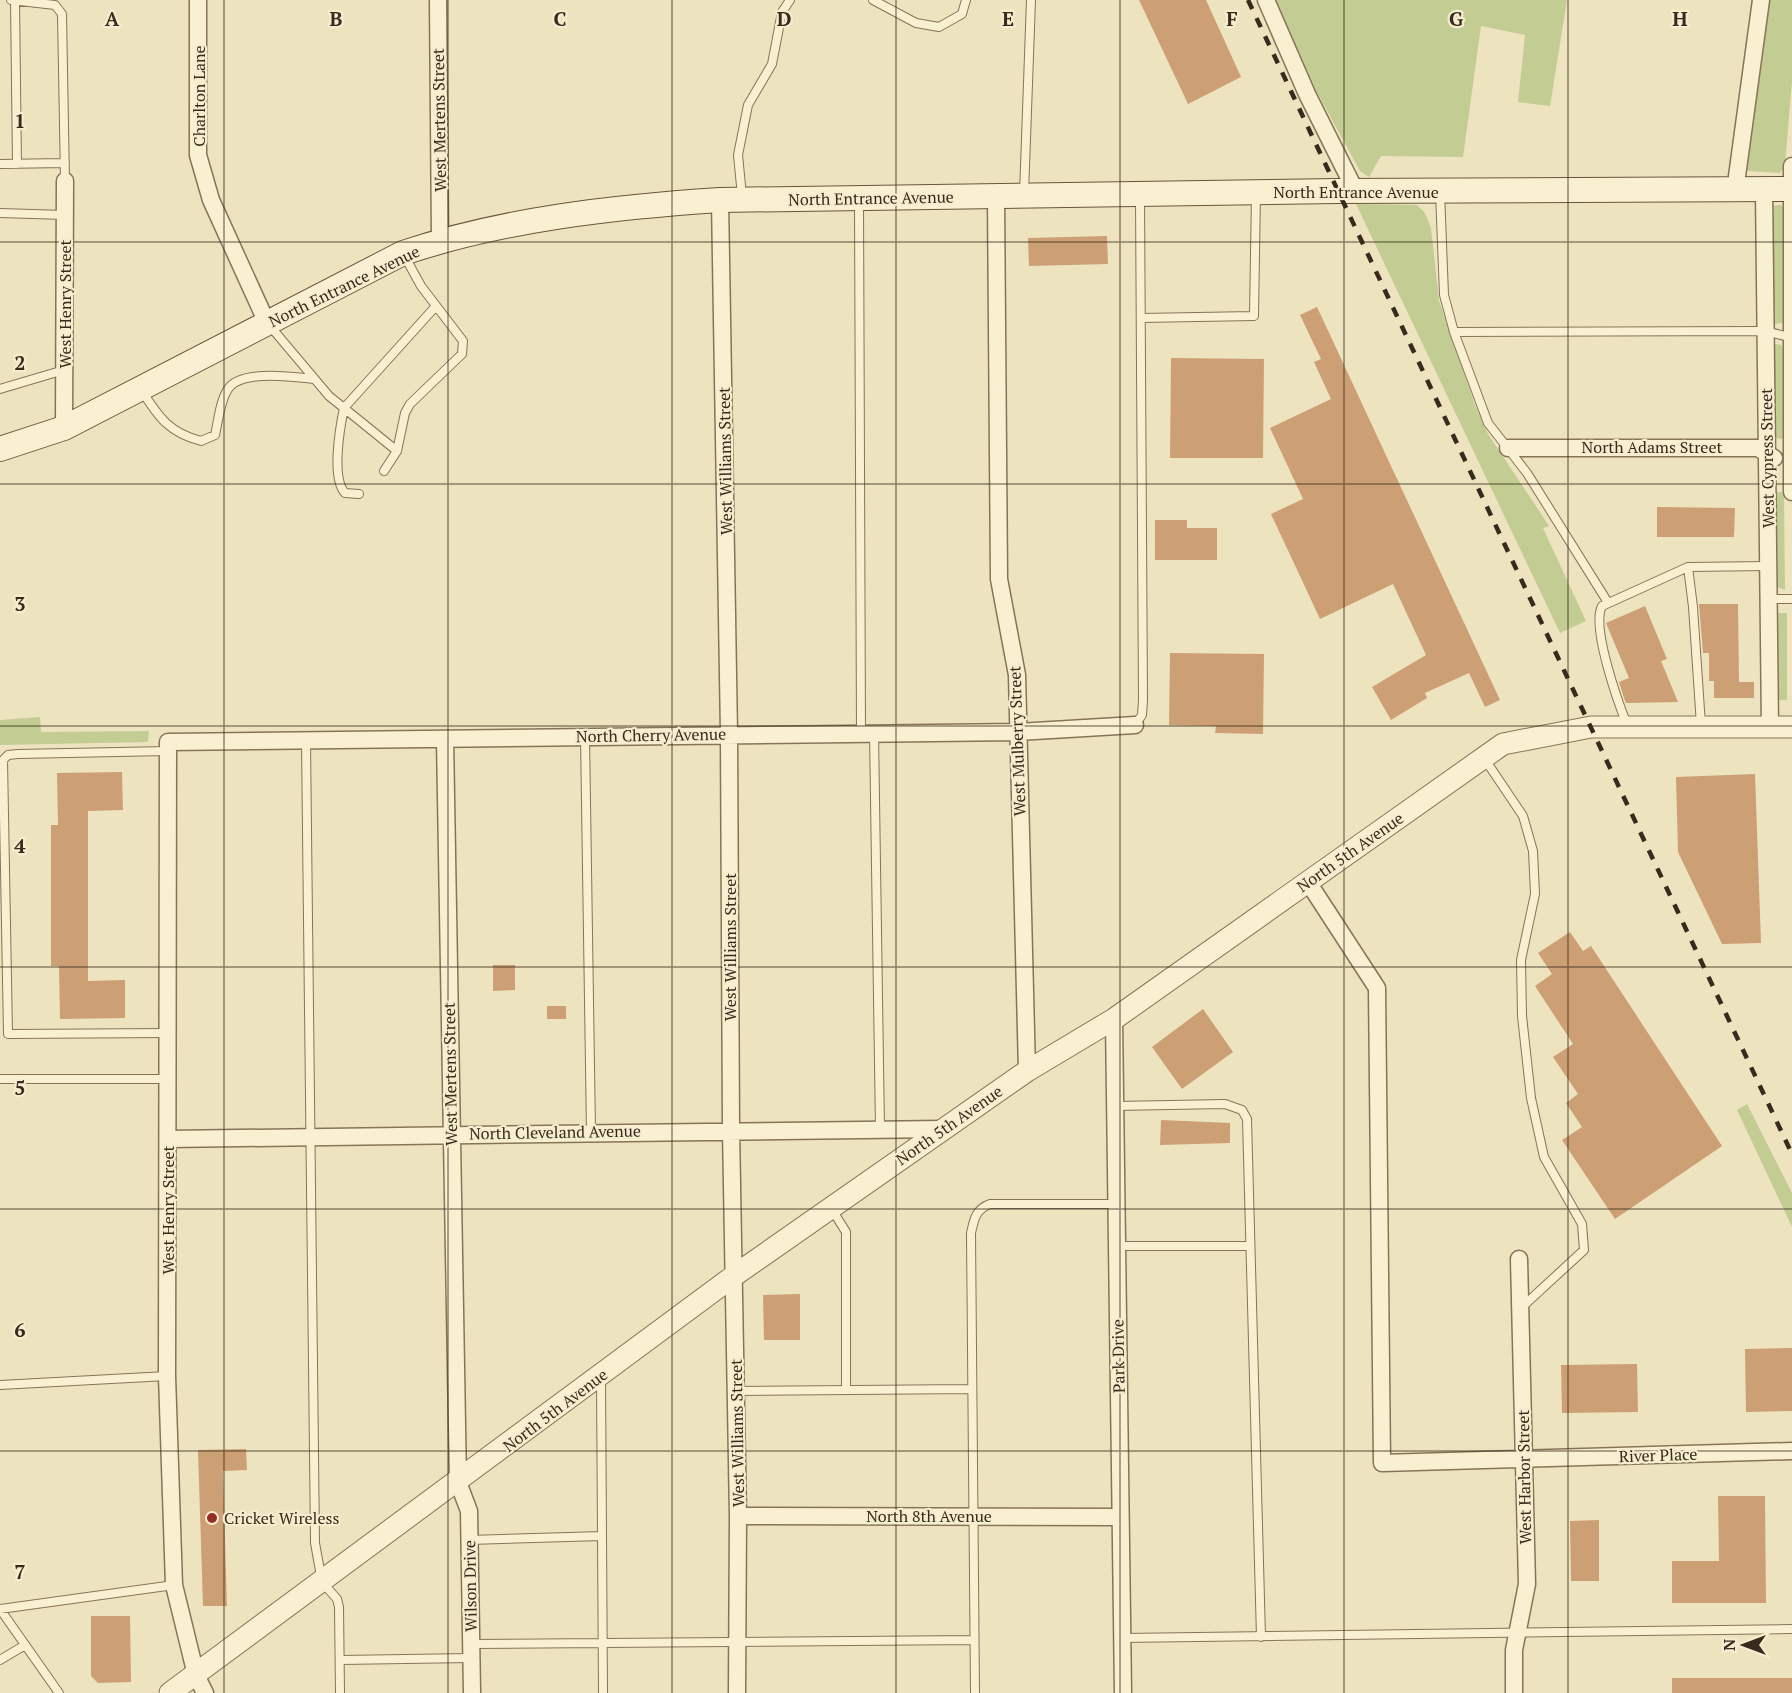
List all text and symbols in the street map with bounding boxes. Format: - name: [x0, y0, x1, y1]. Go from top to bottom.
- text: A: [105, 5, 120, 32]
- text: B: [330, 5, 343, 32]
- text: C: [553, 5, 567, 32]
- text: D: [777, 5, 791, 32]
- text: E: [1002, 5, 1014, 32]
- text: F: [1226, 5, 1238, 32]
- text: G: [1449, 5, 1463, 32]
- text: H: [1672, 5, 1688, 32]
- street label: Charlton Lane: [188, 45, 210, 147]
- street label: West Mertens Street: [427, 48, 451, 192]
- text: 1: [14, 107, 26, 134]
- street label: North Entrance Avenue: [1273, 181, 1439, 203]
- street label: North Entrance Avenue: [788, 186, 954, 210]
- street label: West Henry Street: [54, 239, 76, 368]
- street label: North Entrance Avenue: [265, 240, 423, 332]
- text: 2: [14, 349, 26, 376]
- street label: West Williams Street: [713, 387, 737, 535]
- street label: West Cypress Street: [1755, 388, 1779, 528]
- street label: North Adams Street: [1582, 436, 1722, 458]
- text: 3: [14, 590, 26, 617]
- street label: West Mulberry Street: [1003, 665, 1031, 817]
- street label: North Cherry Avenue: [576, 723, 726, 747]
- street label: North 5th Avenue: [1292, 807, 1408, 897]
- text: 4: [14, 832, 26, 859]
- street label: West Williams Street: [719, 873, 741, 1021]
- street label: West Mertens Street: [438, 1002, 462, 1146]
- text: 5: [14, 1074, 26, 1101]
- street label: North 5th Avenue: [891, 1080, 1007, 1170]
- street label: North Cleveland Avenue: [469, 1120, 641, 1144]
- street label: West Henry Street: [157, 1145, 179, 1274]
- text: 6: [14, 1316, 26, 1343]
- street label: Park Drive: [1106, 1319, 1130, 1393]
- street label: West Williams Street: [725, 1359, 749, 1507]
- street label: North 5th Avenue: [498, 1363, 612, 1457]
- street label: West Harbor Street: [1512, 1409, 1536, 1545]
- street label: River Place: [1618, 1443, 1698, 1467]
- street label: North 8th Avenue: [866, 1505, 992, 1527]
- place label: Cricket Wireless: [224, 1507, 339, 1529]
- marker: Cricket Wireless: [205, 1511, 219, 1525]
- street label: Wilson Drive: [458, 1540, 482, 1632]
- text: 7: [14, 1558, 26, 1585]
- north arrow: [1714, 1615, 1774, 1675]
- text: N: [1718, 1639, 1740, 1651]

